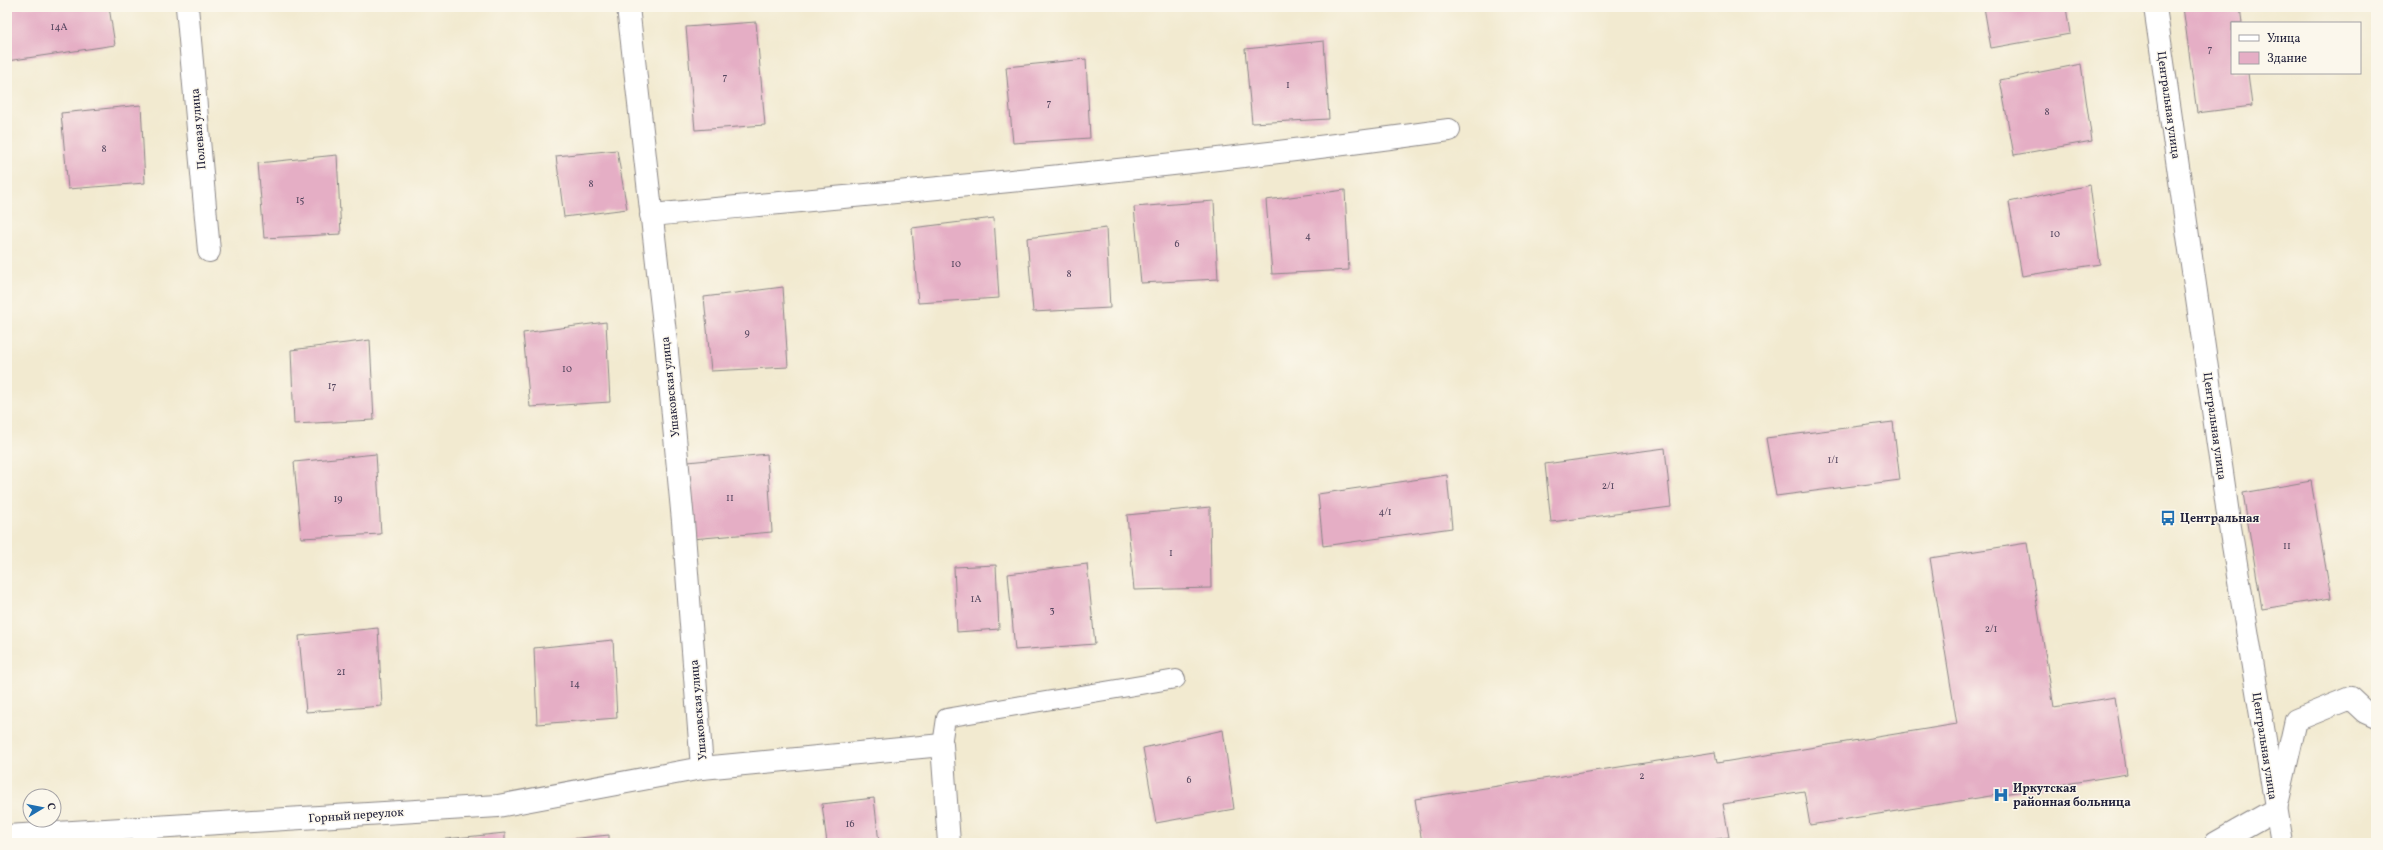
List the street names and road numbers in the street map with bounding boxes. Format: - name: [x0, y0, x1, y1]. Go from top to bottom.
- street label: Центральная улица: [2153, 50, 2183, 160]
- street label: Полевая улица: [187, 88, 211, 170]
- street label: Ушаковская улица: [658, 336, 684, 438]
- street label: Центральная улица: [2199, 371, 2229, 481]
- street label: Ушаковская улица: [687, 659, 711, 761]
- street label: Центральная улица: [2248, 691, 2280, 801]
- street label: Горный переулок: [308, 805, 405, 827]

